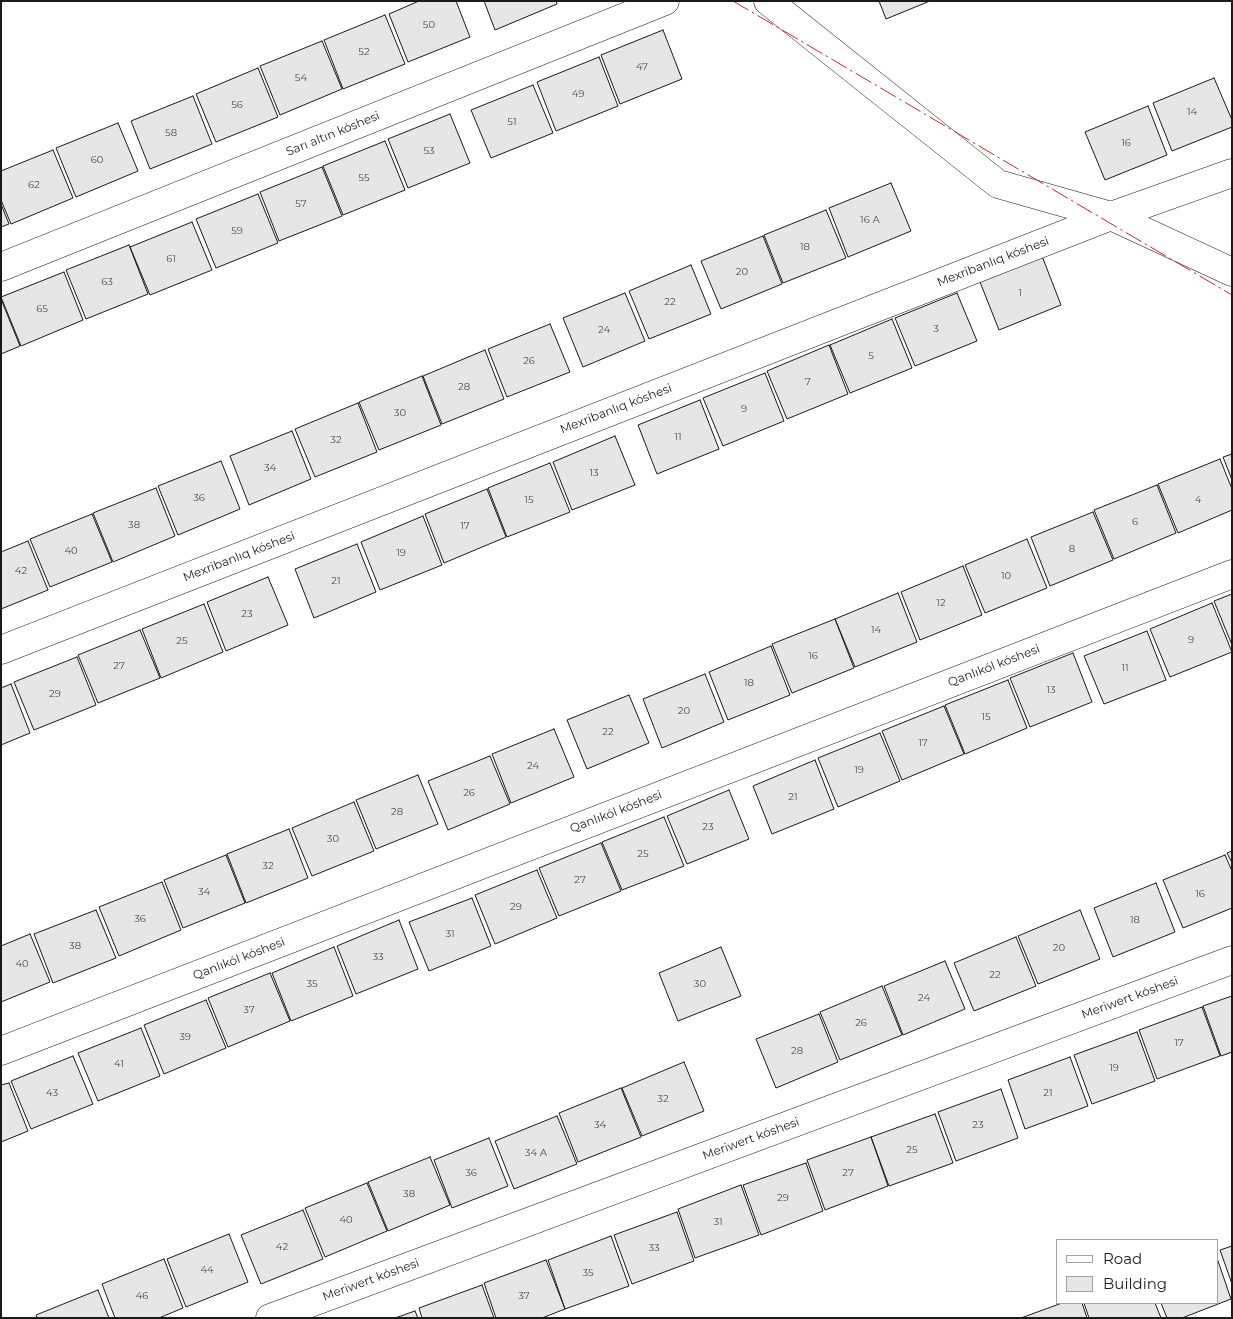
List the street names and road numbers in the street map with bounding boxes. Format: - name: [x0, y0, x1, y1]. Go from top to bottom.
- street label: Sarı altın kóshesi: [284, 109, 382, 159]
- street label: Mexribanlıq kóshesi: [935, 234, 1051, 290]
- street label: Mexribanlıq kóshesi: [558, 381, 674, 437]
- street label: Mexribanlıq kóshesi: [181, 529, 297, 585]
- street label: Qanlıkól kóshesi: [946, 642, 1042, 690]
- street label: Qanlıkól kóshesi: [568, 788, 664, 836]
- street label: Qanlıkól kóshesi: [191, 935, 287, 983]
- street label: Meriwert kóshesi: [1080, 974, 1180, 1022]
- street label: Meriwert kóshesi: [701, 1115, 801, 1163]
- street label: Meriwert kóshesi: [321, 1256, 421, 1304]

